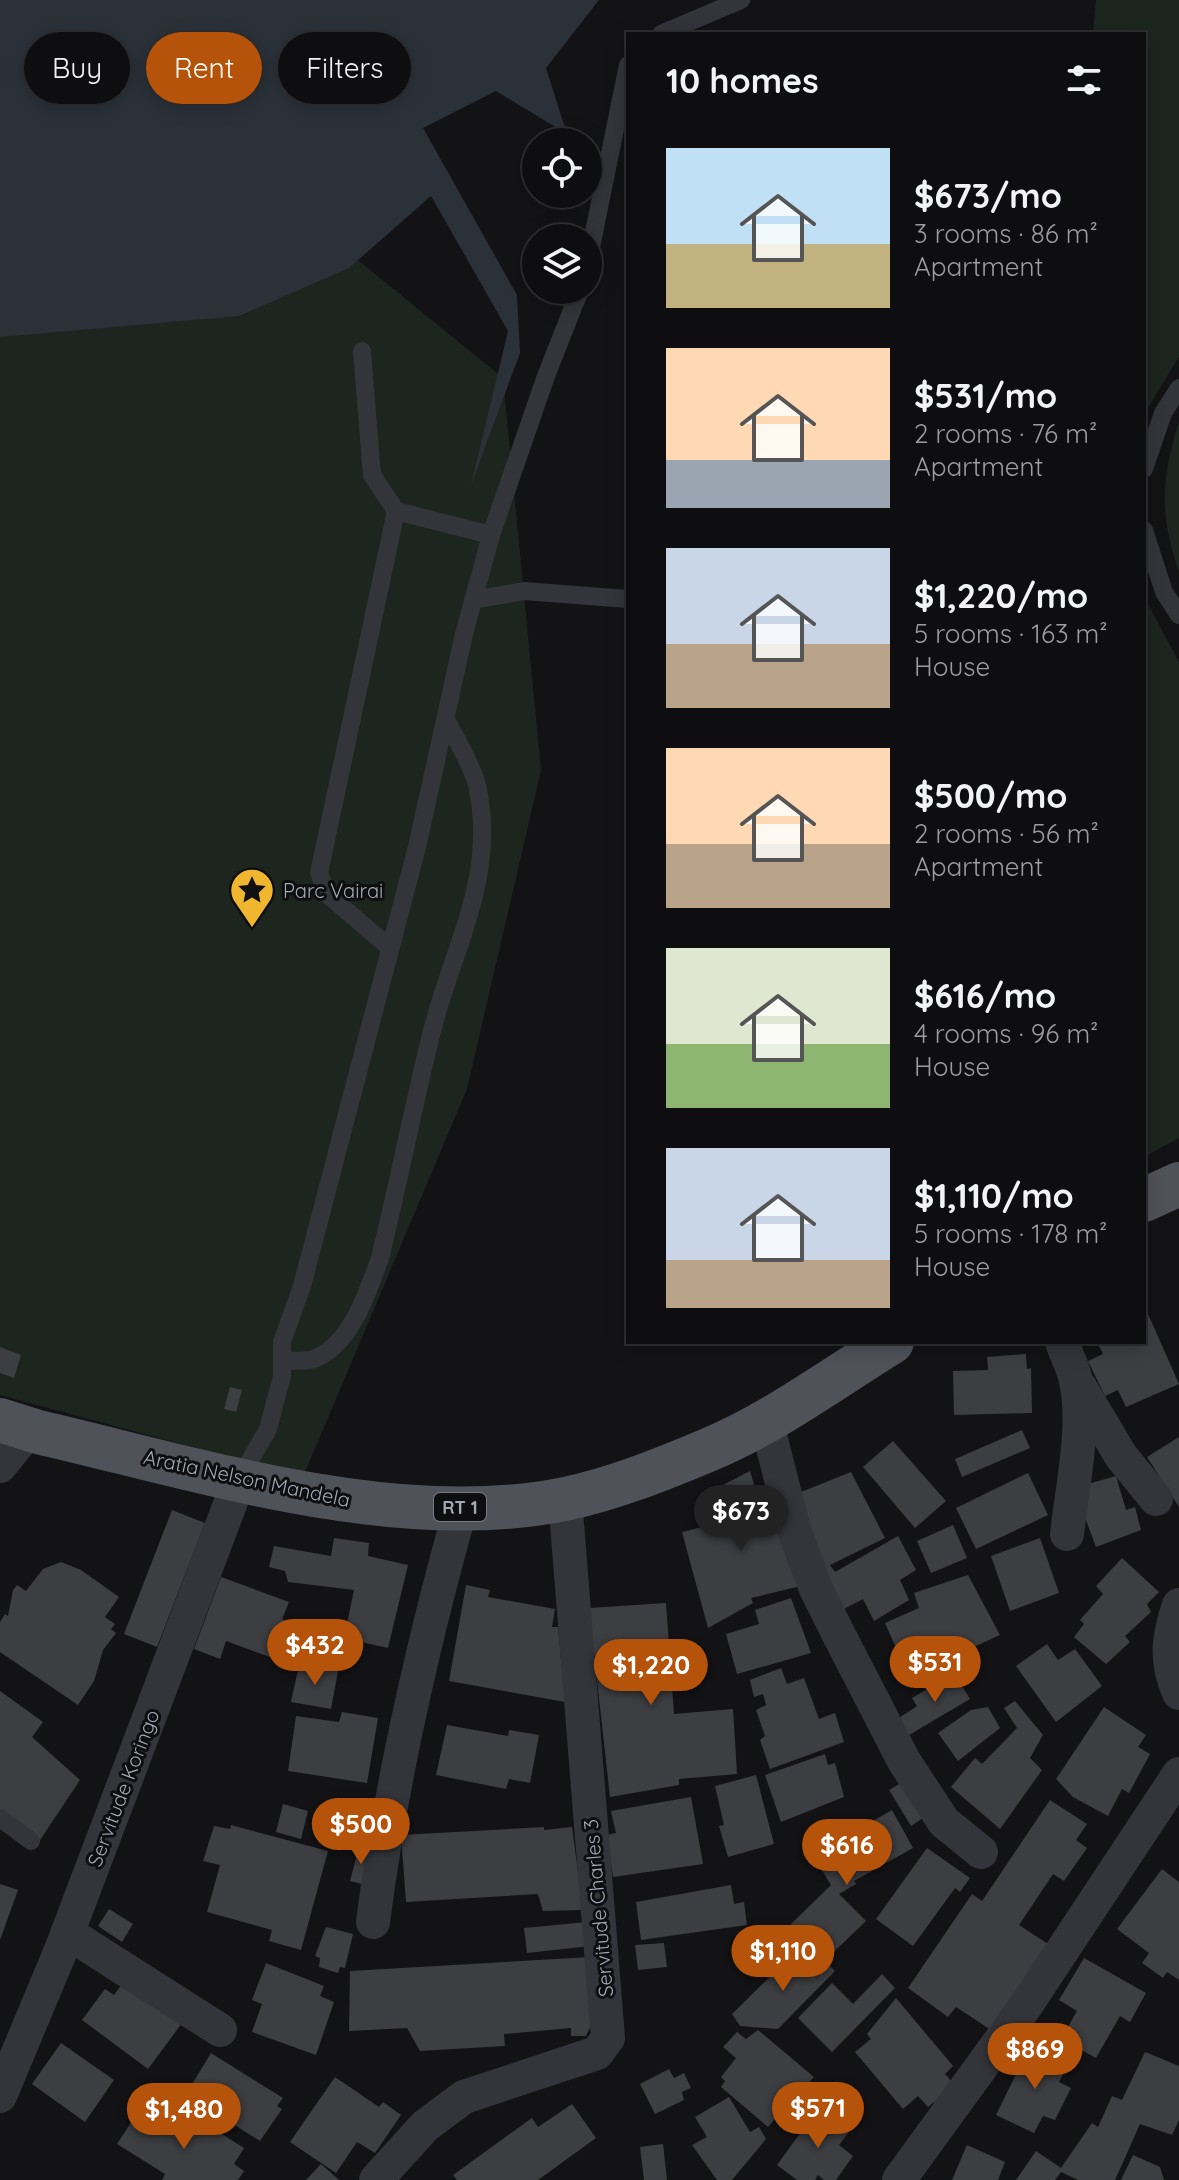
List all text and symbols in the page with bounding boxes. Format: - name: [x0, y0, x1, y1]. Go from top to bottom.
- chip: Buy: [24, 32, 130, 104]
- chip: Rent: [146, 32, 262, 104]
- chip: Filters: [278, 32, 411, 104]
- icon: filters: [1062, 58, 1106, 102]
- text: 10 homes: [666, 59, 819, 102]
- map controls: [522, 128, 602, 304]
- button: locate: [522, 128, 602, 208]
- text: $673/mo: [914, 174, 1062, 217]
- icon: home: [730, 180, 826, 276]
- text: 3 rooms · 86 m²: [914, 217, 1098, 250]
- button: layers: [522, 224, 602, 304]
- text: Apartment: [914, 250, 1043, 283]
- text: $531/mo: [914, 374, 1057, 417]
- icon: home: [730, 380, 826, 476]
- text: 2 rooms · 76 m²: [914, 417, 1097, 450]
- text: Apartment: [914, 450, 1043, 483]
- text: $1,220/mo: [914, 574, 1088, 617]
- icon: home: [730, 580, 826, 676]
- text: 5 rooms · 163 m²: [914, 617, 1108, 650]
- text: House: [914, 650, 990, 683]
- text: $500/mo: [914, 774, 1068, 817]
- icon: home: [730, 780, 826, 876]
- text: 2 rooms · 56 m²: [914, 817, 1099, 850]
- text: Apartment: [914, 850, 1043, 883]
- place icon: Parc Vairai: [228, 866, 276, 929]
- place label: Parc Vairai: [283, 878, 383, 903]
- text: $616/mo: [914, 974, 1056, 1017]
- icon: home: [730, 980, 826, 1076]
- text: 4 rooms · 96 m²: [914, 1017, 1098, 1050]
- text: House: [914, 1050, 990, 1083]
- text: $1,110/mo: [914, 1174, 1074, 1217]
- icon: home: [730, 1180, 826, 1276]
- text: 5 rooms · 178 m²: [914, 1217, 1107, 1250]
- text: House: [914, 1250, 990, 1283]
- street label: Aratia Nelson Mandela: [141, 1444, 353, 1512]
- pin: $673: [694, 1485, 788, 1553]
- road number: RT 1: [434, 1493, 486, 1521]
- text: $673: [712, 1494, 770, 1527]
- pin: $432: [268, 1619, 362, 1687]
- text: $432: [285, 1628, 345, 1661]
- pin: $531: [888, 1636, 982, 1704]
- pin: $1,220: [586, 1639, 716, 1707]
- text: $531: [908, 1645, 962, 1678]
- text: $1,220: [612, 1648, 690, 1681]
- street label: Servitude Koringo: [82, 1706, 164, 1870]
- pin: $500: [314, 1798, 408, 1866]
- text: $500: [330, 1807, 392, 1840]
- street label: Servitude Charles 3: [578, 1818, 618, 1998]
- pin: $616: [800, 1819, 894, 1887]
- text: $616: [820, 1828, 874, 1861]
- pin: $1,110: [718, 1925, 848, 1993]
- text: $1,110: [749, 1934, 817, 1967]
- pin: $869: [988, 2023, 1082, 2091]
- text: $869: [1006, 2032, 1064, 2065]
- pin: $571: [771, 2082, 865, 2150]
- pin: $1,480: [119, 2083, 249, 2151]
- text: $571: [790, 2091, 846, 2124]
- text: $1,480: [145, 2092, 223, 2125]

